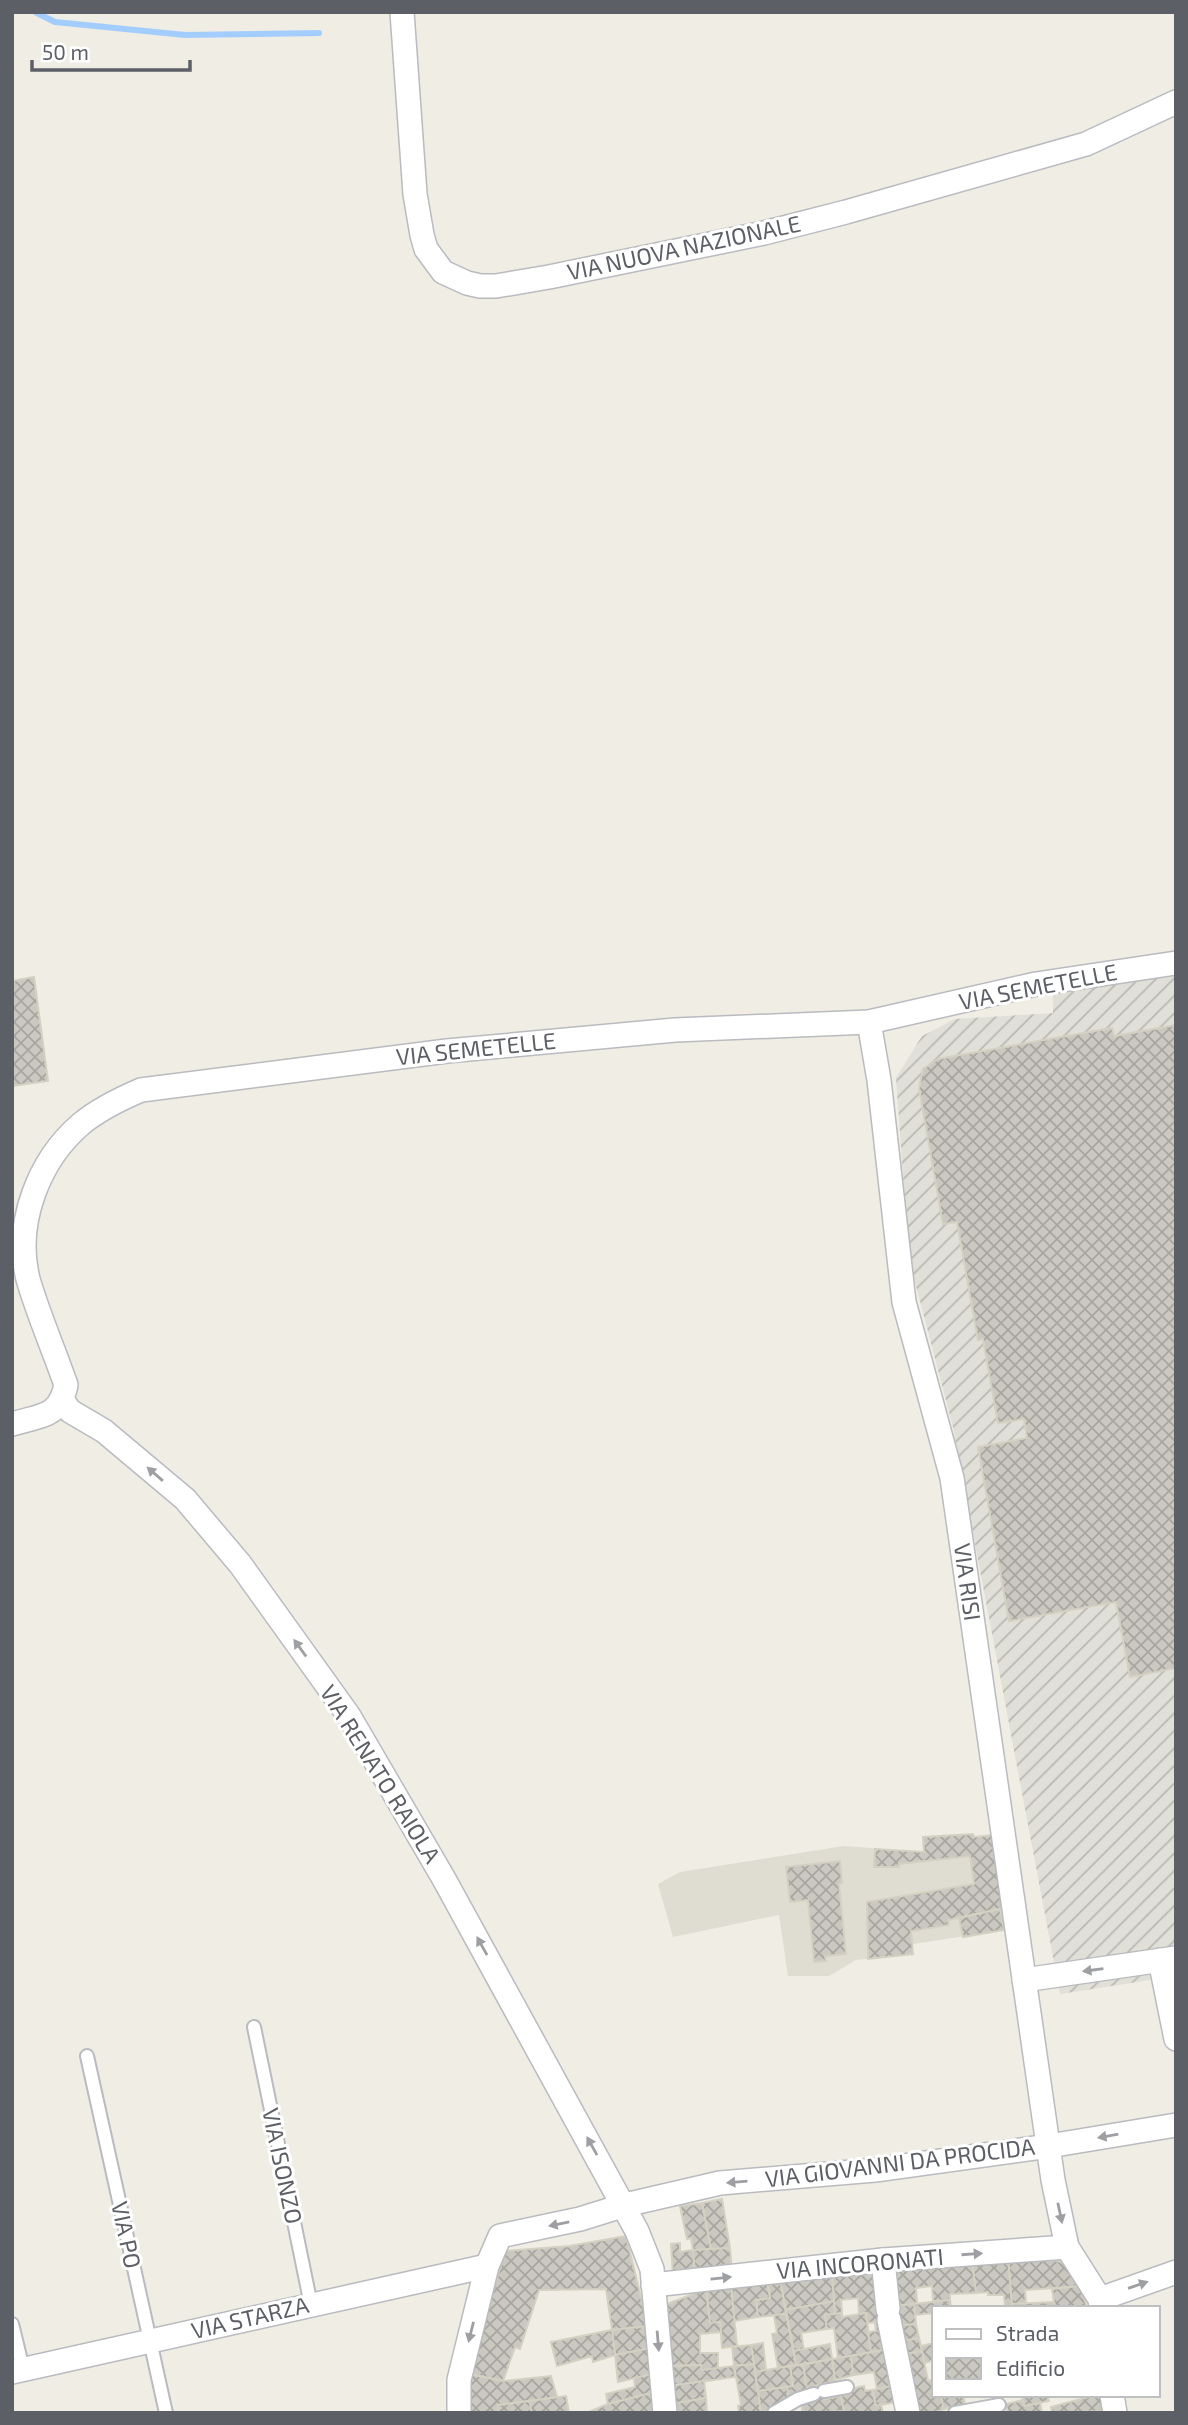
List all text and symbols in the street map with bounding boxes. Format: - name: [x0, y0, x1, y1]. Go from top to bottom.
- scale bar: [32, 28, 189, 72]
- text: 50 m: [42, 39, 89, 64]
- street label: VIA NUOVA NAZIONALE: [565, 209, 803, 285]
- street label: VIA SEMETELLE: [956, 957, 1119, 1015]
- street label: VIA SEMETELLE: [395, 1026, 557, 1070]
- one-way arrow: [146, 1467, 163, 1482]
- street label: VIA RISI: [949, 1541, 987, 1622]
- one-way arrow: [293, 1639, 307, 1657]
- street label: VIA RENATO RAIOLA: [315, 1679, 447, 1868]
- one-way arrow: [476, 1937, 488, 1956]
- one-way arrow: [1081, 1965, 1103, 1976]
- street label: VIA ISONZO: [257, 2105, 309, 2226]
- street label: VIA GIOVANNI DA PROCIDA: [763, 2131, 1037, 2192]
- one-way arrow: [1097, 2131, 1119, 2142]
- one-way arrow: [586, 2136, 598, 2155]
- one-way arrow: [726, 2177, 748, 2188]
- street label: VIA PO: [106, 2199, 148, 2271]
- one-way arrow: [1055, 2202, 1066, 2224]
- one-way arrow: [548, 2218, 570, 2229]
- street label: VIA INCORONATI: [775, 2242, 945, 2284]
- one-way arrow: [961, 2248, 983, 2259]
- one-way arrow: [710, 2272, 732, 2283]
- one-way arrow: [1127, 2279, 1148, 2290]
- street label: VIA STARZA: [188, 2290, 312, 2344]
- legend: [932, 2306, 1160, 2397]
- text: Strada: [996, 2320, 1059, 2345]
- one-way arrow: [465, 2322, 476, 2344]
- one-way arrow: [653, 2331, 664, 2353]
- text: Edificio: [996, 2355, 1065, 2380]

